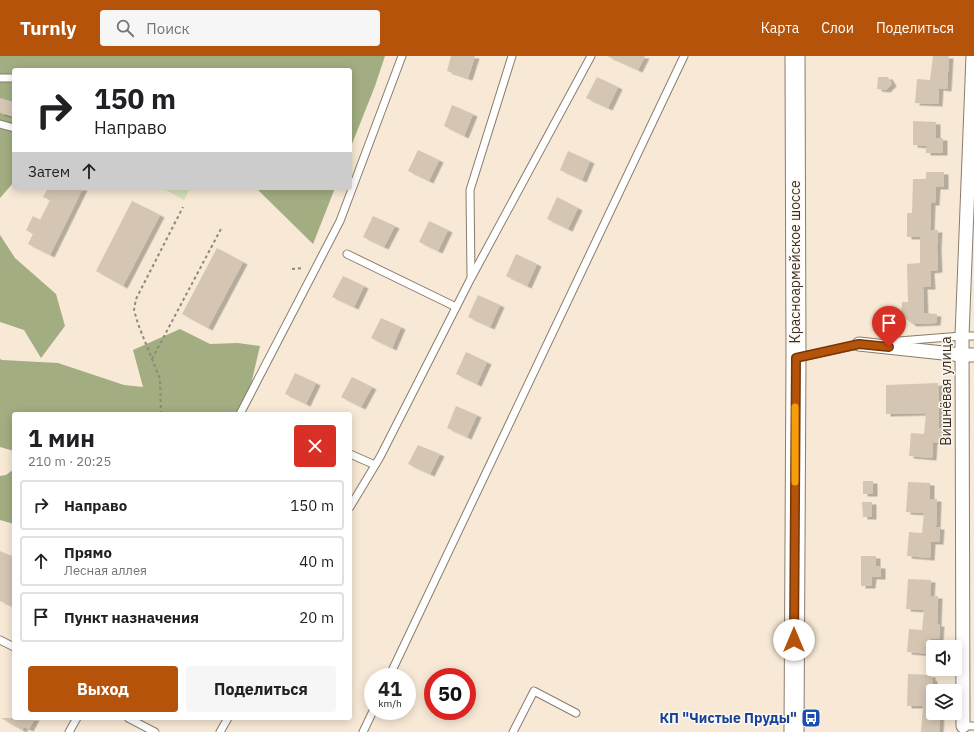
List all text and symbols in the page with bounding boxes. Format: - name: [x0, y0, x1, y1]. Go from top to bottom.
- search box: [100, 10, 380, 46]
- text: Turnly: [20, 16, 76, 40]
- icon: search: [114, 17, 136, 39]
- text: Поиск: [146, 19, 190, 38]
- text: Карта: [761, 19, 799, 37]
- text: Слои: [821, 19, 854, 37]
- text: Поделиться: [876, 19, 954, 37]
- text: 150 m: [94, 80, 176, 117]
- icon: right: [28, 84, 80, 136]
- text: Направо: [94, 116, 167, 139]
- icon: ahead: [78, 160, 100, 182]
- text: Затем: [28, 162, 70, 181]
- street label: Красноармейское шоссе: [786, 180, 804, 344]
- pin: [872, 306, 906, 347]
- icon: arrive: [878, 312, 900, 334]
- street label: Вишнёвая улица: [937, 336, 955, 446]
- text: 1 мин: [28, 422, 95, 454]
- button: close: [294, 425, 336, 467]
- text: 210 m · 20:25: [28, 453, 111, 470]
- icon: right: [30, 494, 52, 516]
- text: Направо: [64, 496, 127, 515]
- text: 150 m: [290, 496, 334, 515]
- text: Прямо: [64, 543, 112, 562]
- icon: ahead: [30, 550, 52, 572]
- text: 40 m: [299, 552, 334, 571]
- text: Лесная аллея: [64, 562, 147, 579]
- icon: arrive: [30, 606, 52, 628]
- text: Пункт назначения: [64, 608, 199, 627]
- text: 20 m: [299, 608, 334, 627]
- position arrow: [773, 619, 815, 661]
- map controls: [926, 640, 962, 720]
- button: sound: [926, 640, 962, 676]
- button: Выход: [28, 666, 178, 712]
- button: Поделиться: [186, 666, 336, 712]
- speed limit sign: 50: [424, 668, 476, 720]
- text: 41: [378, 675, 402, 702]
- button: layers: [926, 684, 962, 720]
- text: km/h: [378, 697, 402, 710]
- bus stop icon: КП "Чистые Пруды": [800, 707, 822, 729]
- place label: КП "Чистые Пруды": [660, 709, 797, 727]

